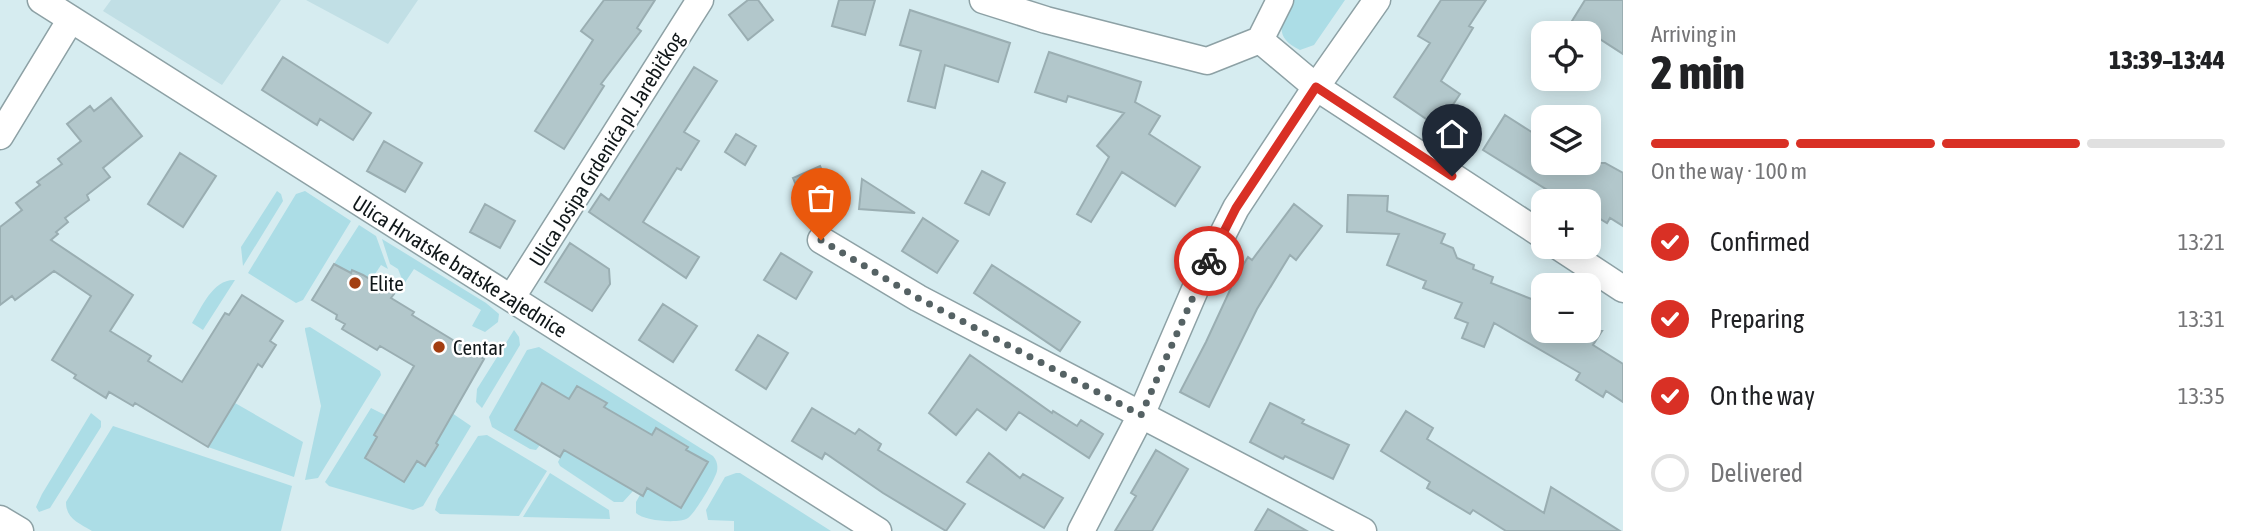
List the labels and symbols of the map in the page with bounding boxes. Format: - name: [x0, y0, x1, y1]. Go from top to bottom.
- street label: Ulica Josipa Grdenića pl. Jarebičkog: [524, 28, 688, 270]
- pin: [1422, 104, 1482, 176]
- pin: [791, 168, 851, 240]
- street label: Ulica Hrvatske bratske zajednice: [348, 190, 572, 342]
- courier: [1174, 226, 1244, 296]
- place label: Elite: [369, 271, 404, 295]
- marker: Elite: [347, 275, 363, 291]
- place label: Centar: [453, 335, 505, 359]
- marker: Centar: [431, 339, 447, 355]

